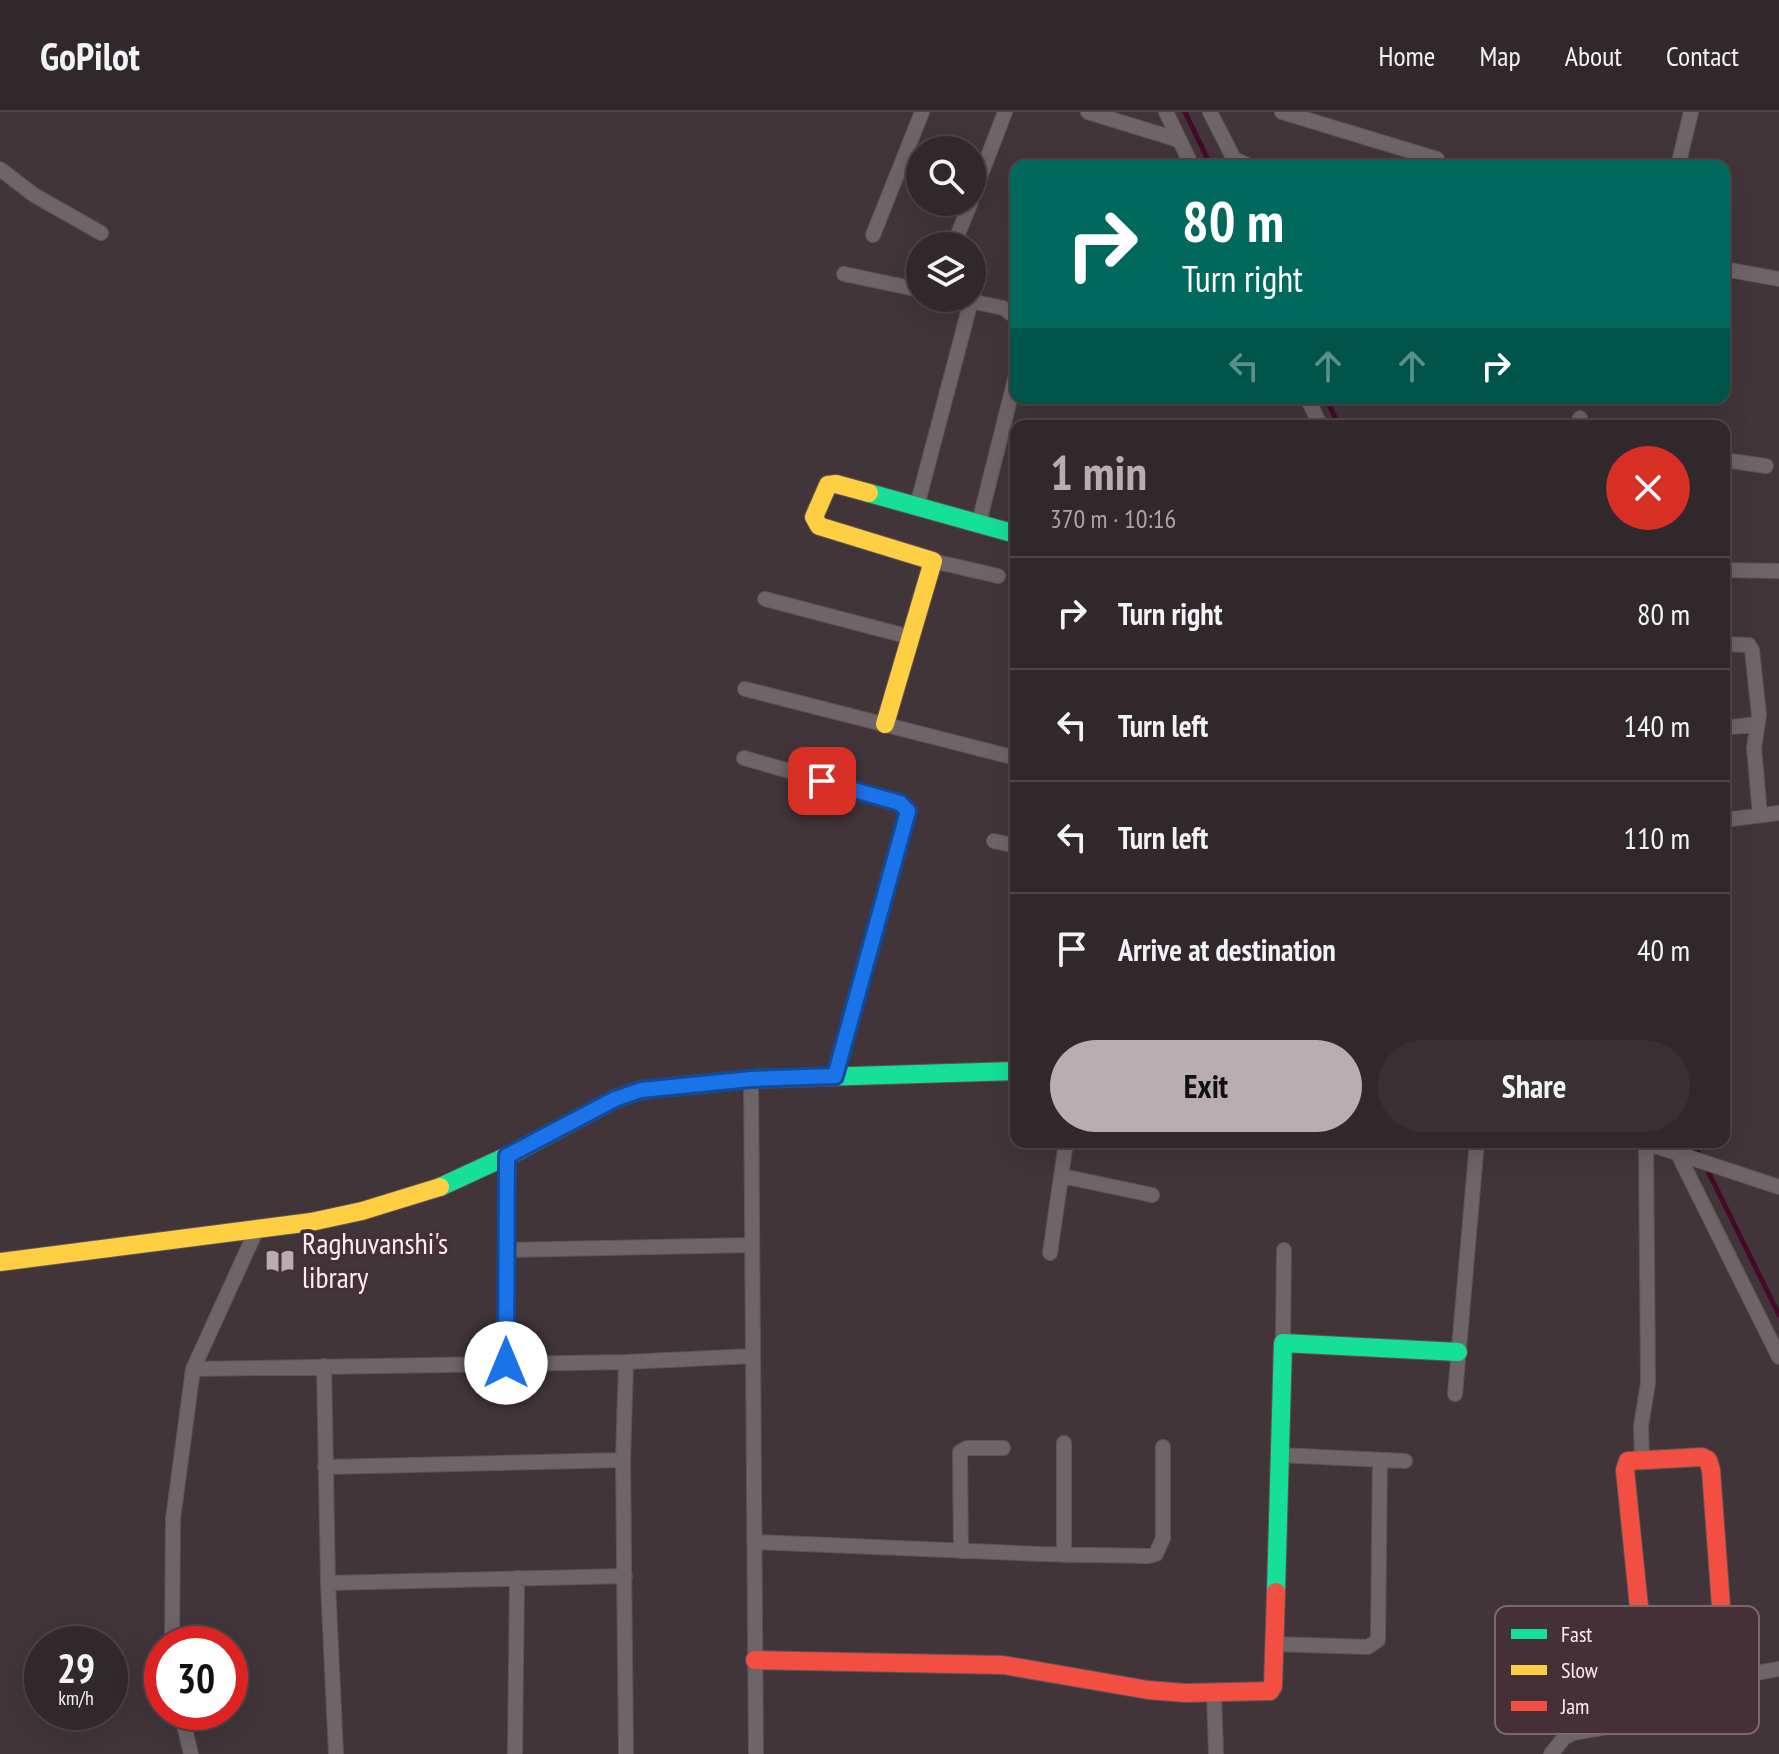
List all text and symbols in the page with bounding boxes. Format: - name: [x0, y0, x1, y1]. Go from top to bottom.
- text: GoPilot: [40, 31, 140, 80]
- text: Home: [1379, 37, 1435, 74]
- text: Map: [1479, 37, 1521, 74]
- text: About: [1565, 37, 1622, 74]
- text: Contact: [1666, 37, 1739, 74]
- map controls: [906, 136, 986, 312]
- button: search: [906, 136, 986, 216]
- text: 80 m: [1182, 185, 1284, 257]
- icon: right: [1050, 192, 1154, 296]
- button: layers: [906, 232, 986, 312]
- text: Turn right: [1182, 255, 1303, 302]
- icon: left: [1222, 344, 1266, 388]
- icon: ahead: [1306, 344, 1350, 388]
- icon: ahead: [1390, 344, 1434, 388]
- icon: right: [1474, 344, 1518, 388]
- text: 1 min: [1050, 441, 1147, 503]
- button: close: [1606, 446, 1690, 530]
- text: 370 m · 10:16: [1050, 502, 1176, 535]
- icon: right: [1050, 591, 1094, 635]
- text: Turn right: [1118, 594, 1222, 633]
- text: 80 m: [1637, 594, 1690, 633]
- icon: left: [1050, 703, 1094, 747]
- text: Turn left: [1118, 706, 1208, 745]
- text: 140 m: [1624, 706, 1690, 745]
- pin: [788, 747, 856, 815]
- icon: arrive: [800, 759, 844, 803]
- icon: left: [1050, 815, 1094, 859]
- text: Turn left: [1118, 818, 1208, 857]
- text: 110 m: [1624, 818, 1690, 857]
- icon: arrive: [1050, 927, 1094, 971]
- text: Arrive at destination: [1118, 930, 1336, 969]
- text: 40 m: [1637, 930, 1690, 969]
- button: Exit: [1050, 1040, 1362, 1132]
- button: Share: [1378, 1040, 1690, 1132]
- place label: Raghuvanshi's library: [302, 1223, 448, 1296]
- library icon: Raghuvanshi's library: [265, 1246, 295, 1276]
- position arrow: [464, 1321, 548, 1405]
- legend: [1495, 1606, 1759, 1734]
- text: Fast: [1561, 1620, 1592, 1648]
- speed limit sign: 30: [144, 1626, 248, 1730]
- text: 29: [57, 1642, 95, 1694]
- text: Slow: [1561, 1656, 1598, 1684]
- text: km/h: [58, 1685, 94, 1711]
- text: Jam: [1560, 1692, 1589, 1720]

